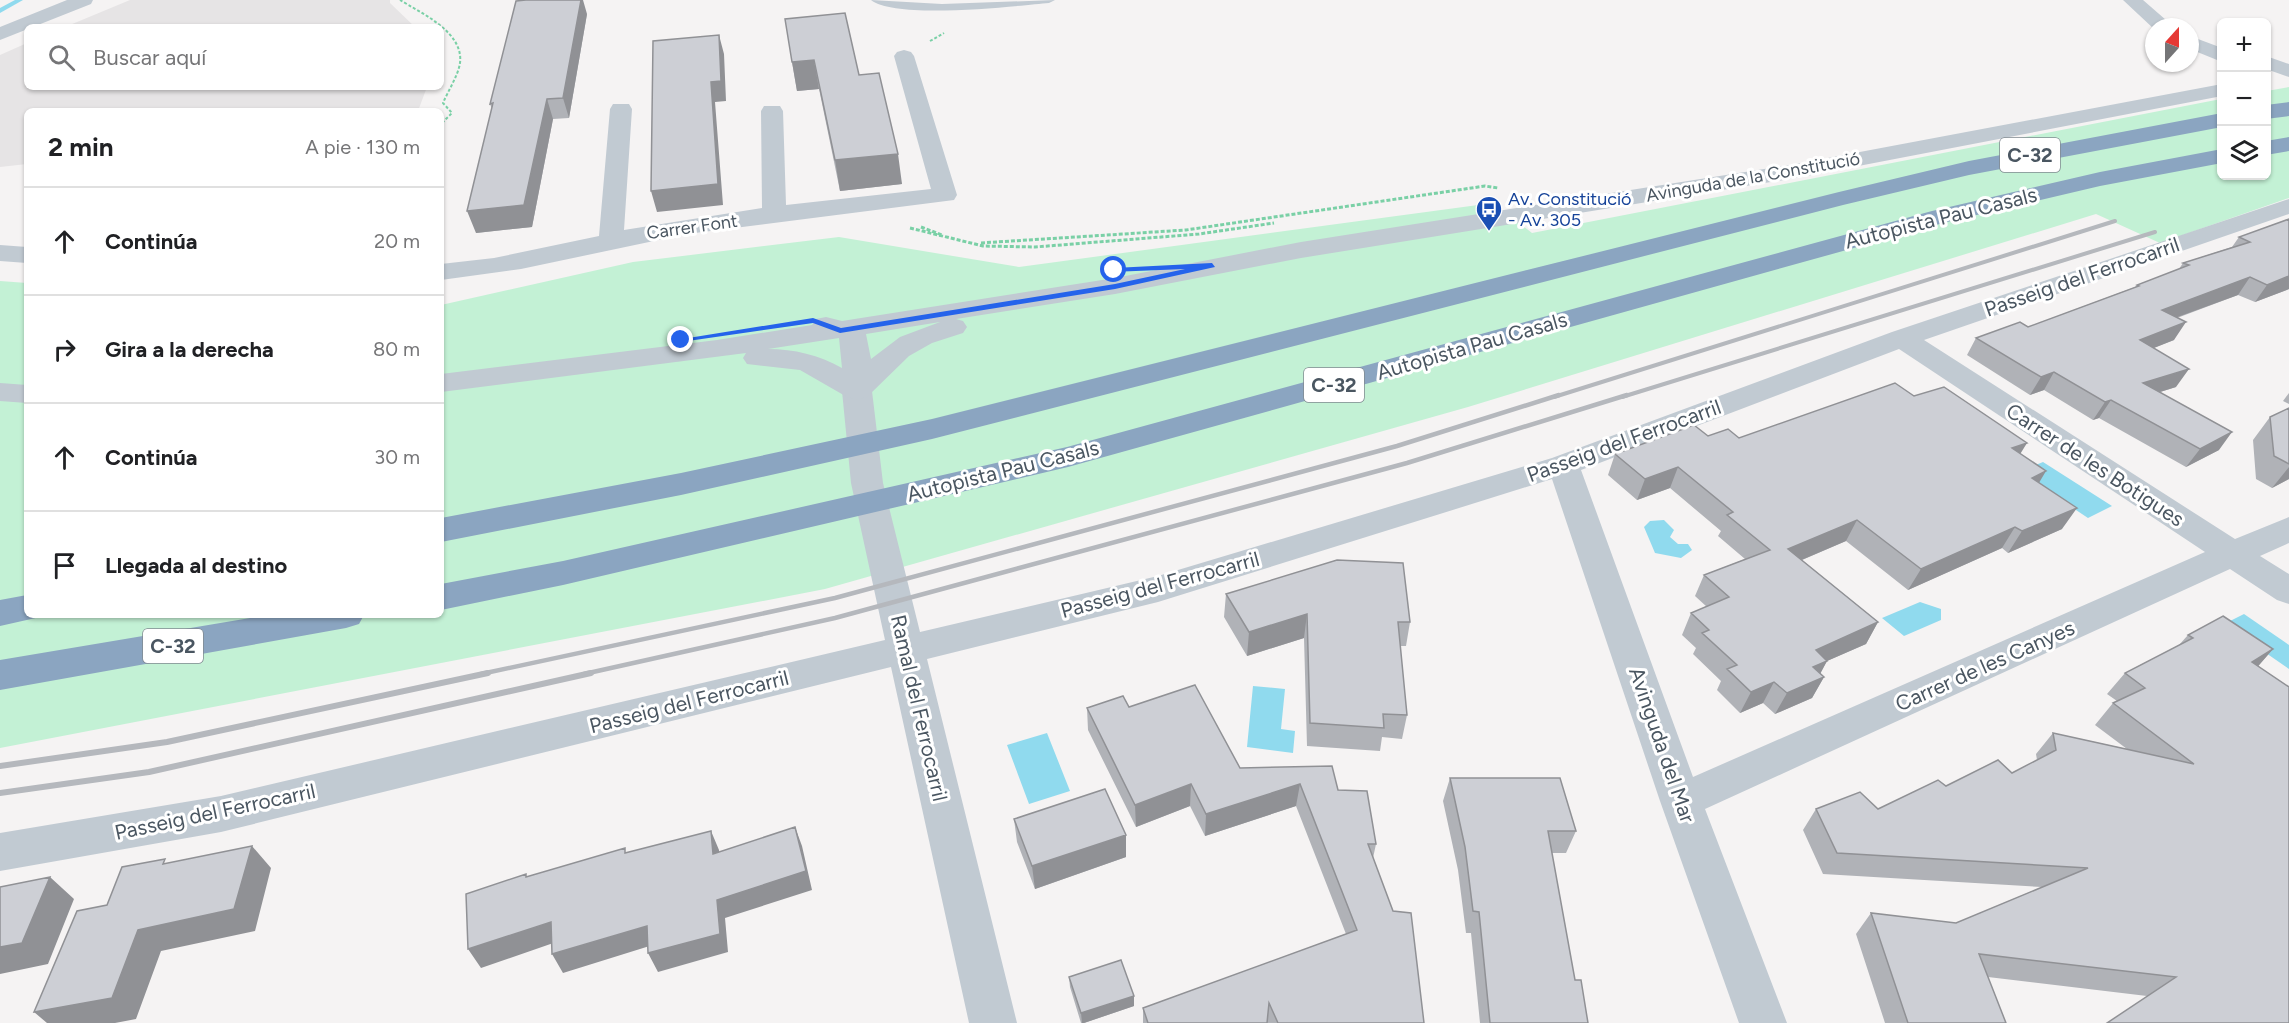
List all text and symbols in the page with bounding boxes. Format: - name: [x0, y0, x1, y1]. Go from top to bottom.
- north arrow: [2145, 18, 2199, 72]
- map controls: [2217, 18, 2271, 180]
- button: +: [2217, 18, 2271, 72]
- search box: [24, 24, 444, 90]
- icon: search: [45, 41, 78, 74]
- text: Buscar aquí: [93, 44, 206, 71]
- button: −: [2217, 72, 2271, 126]
- button: layers: [2217, 126, 2271, 180]
- text: 2 min: [48, 131, 114, 163]
- text: A pie · 130 m: [305, 135, 420, 159]
- road number: C-32: [2000, 138, 2060, 172]
- street label: Avinguda de la Constitució: [1644, 147, 1862, 207]
- street label: Autopista Pau Casals: [1842, 182, 2040, 253]
- place label: Av. Constitució - Av. 305: [1508, 188, 1632, 231]
- bus stop icon: Av. Constitució - Av. 305: [1474, 194, 1504, 232]
- street label: Carrer Font: [645, 210, 739, 244]
- icon: ahead: [48, 225, 81, 258]
- text: Continúa: [105, 228, 198, 255]
- text: 20 m: [374, 229, 420, 253]
- street label: Passeig del Ferrocarril: [1981, 231, 2183, 322]
- route start: [1100, 256, 1126, 282]
- street label: Autopista Pau Casals: [1374, 306, 1570, 385]
- route end: [667, 326, 693, 352]
- icon: right: [48, 333, 81, 366]
- text: Gira a la derecha: [105, 336, 274, 363]
- text: 80 m: [373, 337, 420, 361]
- road number: C-32: [1304, 368, 1364, 402]
- street label: Passeig del Ferrocarril: [1523, 394, 1724, 487]
- street label: Carrer de les Botigues: [2002, 398, 2189, 531]
- street label: Autopista Pau Casals: [904, 435, 1102, 506]
- icon: ahead: [48, 441, 81, 474]
- text: Continúa: [105, 444, 198, 471]
- text: 30 m: [374, 445, 420, 469]
- street label: Passeig del Ferrocarril: [1058, 546, 1262, 623]
- icon: arrive: [48, 549, 81, 582]
- text: Llegada al destino: [105, 552, 287, 579]
- street label: Ramal del Ferrocarril: [886, 612, 953, 804]
- street label: Carrer de les Canyes: [1891, 615, 2078, 716]
- road number: C-32: [143, 629, 203, 663]
- street label: Avinguda del Mar: [1624, 664, 1701, 826]
- street label: Passeig del Ferrocarril: [587, 665, 791, 738]
- street label: Passeig del Ferrocarril: [112, 778, 318, 845]

